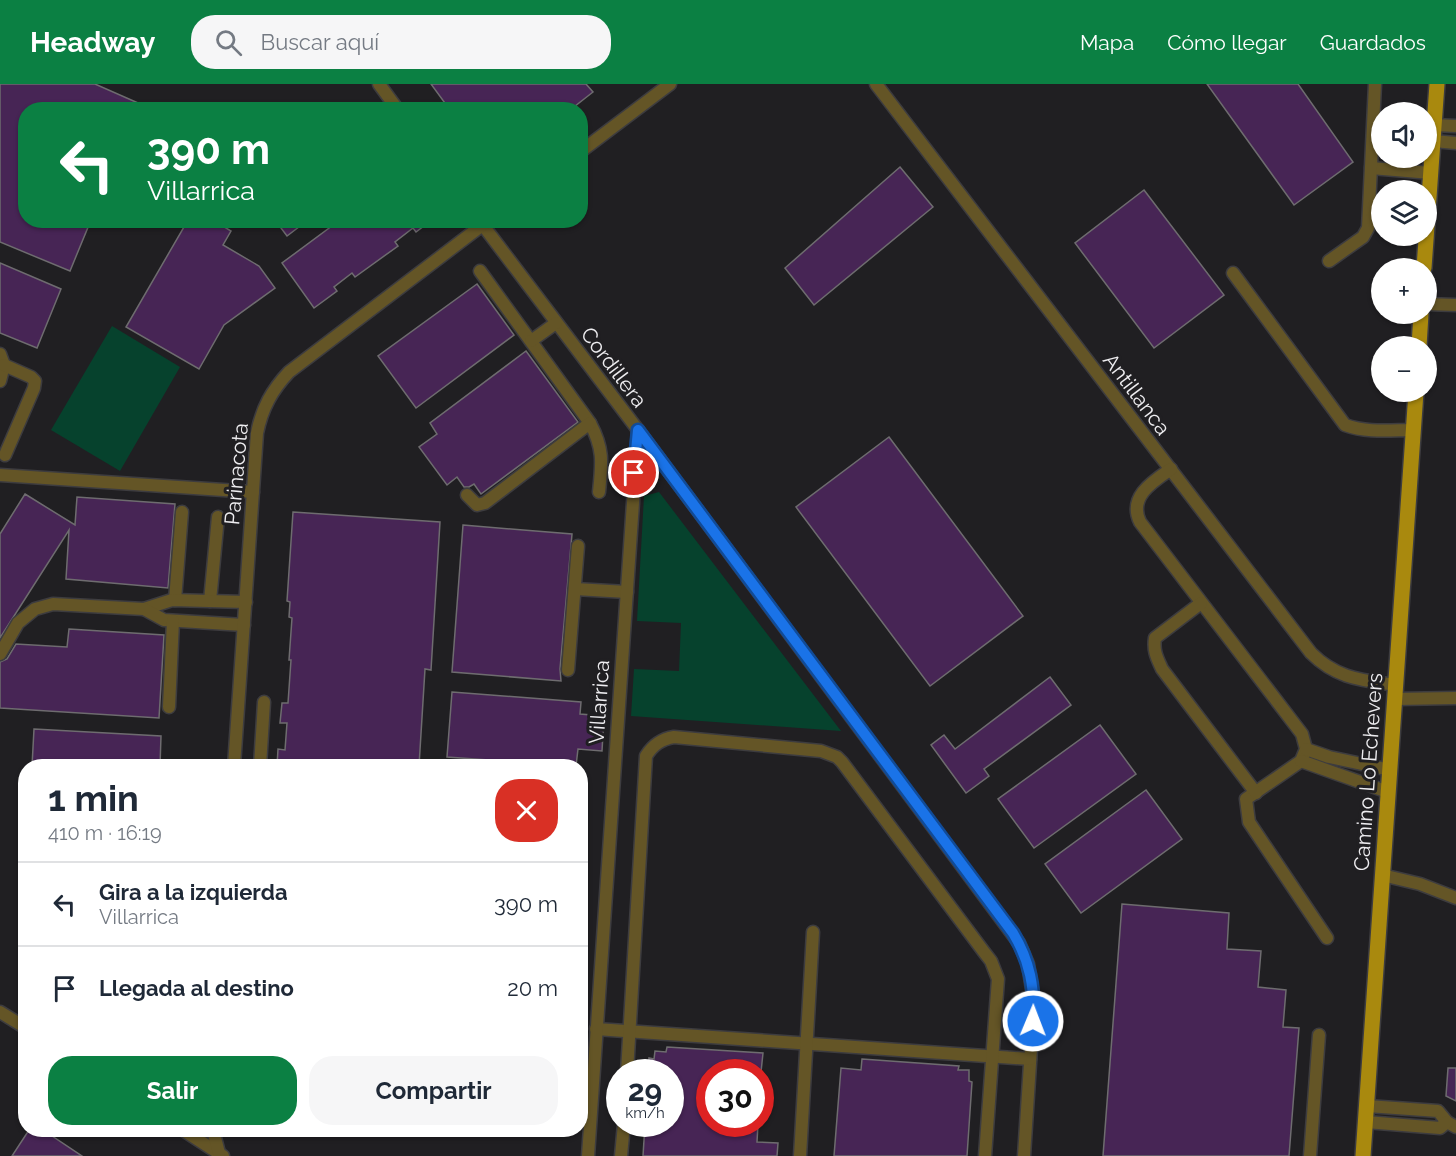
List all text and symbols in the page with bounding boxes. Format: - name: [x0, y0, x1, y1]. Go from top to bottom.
- search box: [191, 15, 611, 69]
- text: Headway: [30, 26, 155, 59]
- icon: search: [212, 26, 245, 59]
- text: Buscar aquí: [260, 29, 379, 55]
- text: Mapa: [1080, 30, 1134, 55]
- text: Cómo llegar: [1167, 30, 1287, 55]
- text: Guardados: [1320, 30, 1426, 55]
- map controls: [1371, 102, 1437, 402]
- button: sound: [1371, 102, 1437, 168]
- text: 390 m: [147, 125, 270, 174]
- icon: left: [48, 126, 126, 204]
- text: Villarrica: [147, 175, 255, 206]
- button: layers: [1371, 180, 1437, 246]
- button: +: [1371, 258, 1437, 324]
- street label: Cordillera: [576, 322, 652, 412]
- button: −: [1371, 336, 1437, 402]
- street label: Antillanca: [1098, 348, 1176, 440]
- street label: Parinacota: [219, 422, 253, 526]
- pin: [608, 447, 659, 498]
- icon: arrive: [617, 456, 650, 489]
- street label: Villarrica: [584, 659, 614, 745]
- street label: Camino Lo Echevers: [1349, 672, 1387, 872]
- text: 1 min: [48, 777, 139, 819]
- button: close: [495, 779, 558, 842]
- text: 410 m · 16:19: [48, 821, 162, 845]
- text: Gira a la izquierda: [99, 879, 288, 905]
- icon: left: [48, 888, 81, 921]
- text: 390 m: [494, 891, 558, 917]
- text: Villarrica: [99, 905, 179, 929]
- icon: arrive: [48, 972, 81, 1005]
- text: Llegada al destino: [99, 975, 294, 1001]
- text: 20 m: [507, 975, 558, 1001]
- position arrow: [1001, 989, 1065, 1053]
- button: Salir: [48, 1056, 297, 1125]
- button: Compartir: [309, 1056, 558, 1125]
- speed limit sign: 30: [696, 1059, 774, 1137]
- text: 29: [628, 1073, 662, 1108]
- text: km/h: [625, 1104, 665, 1122]

